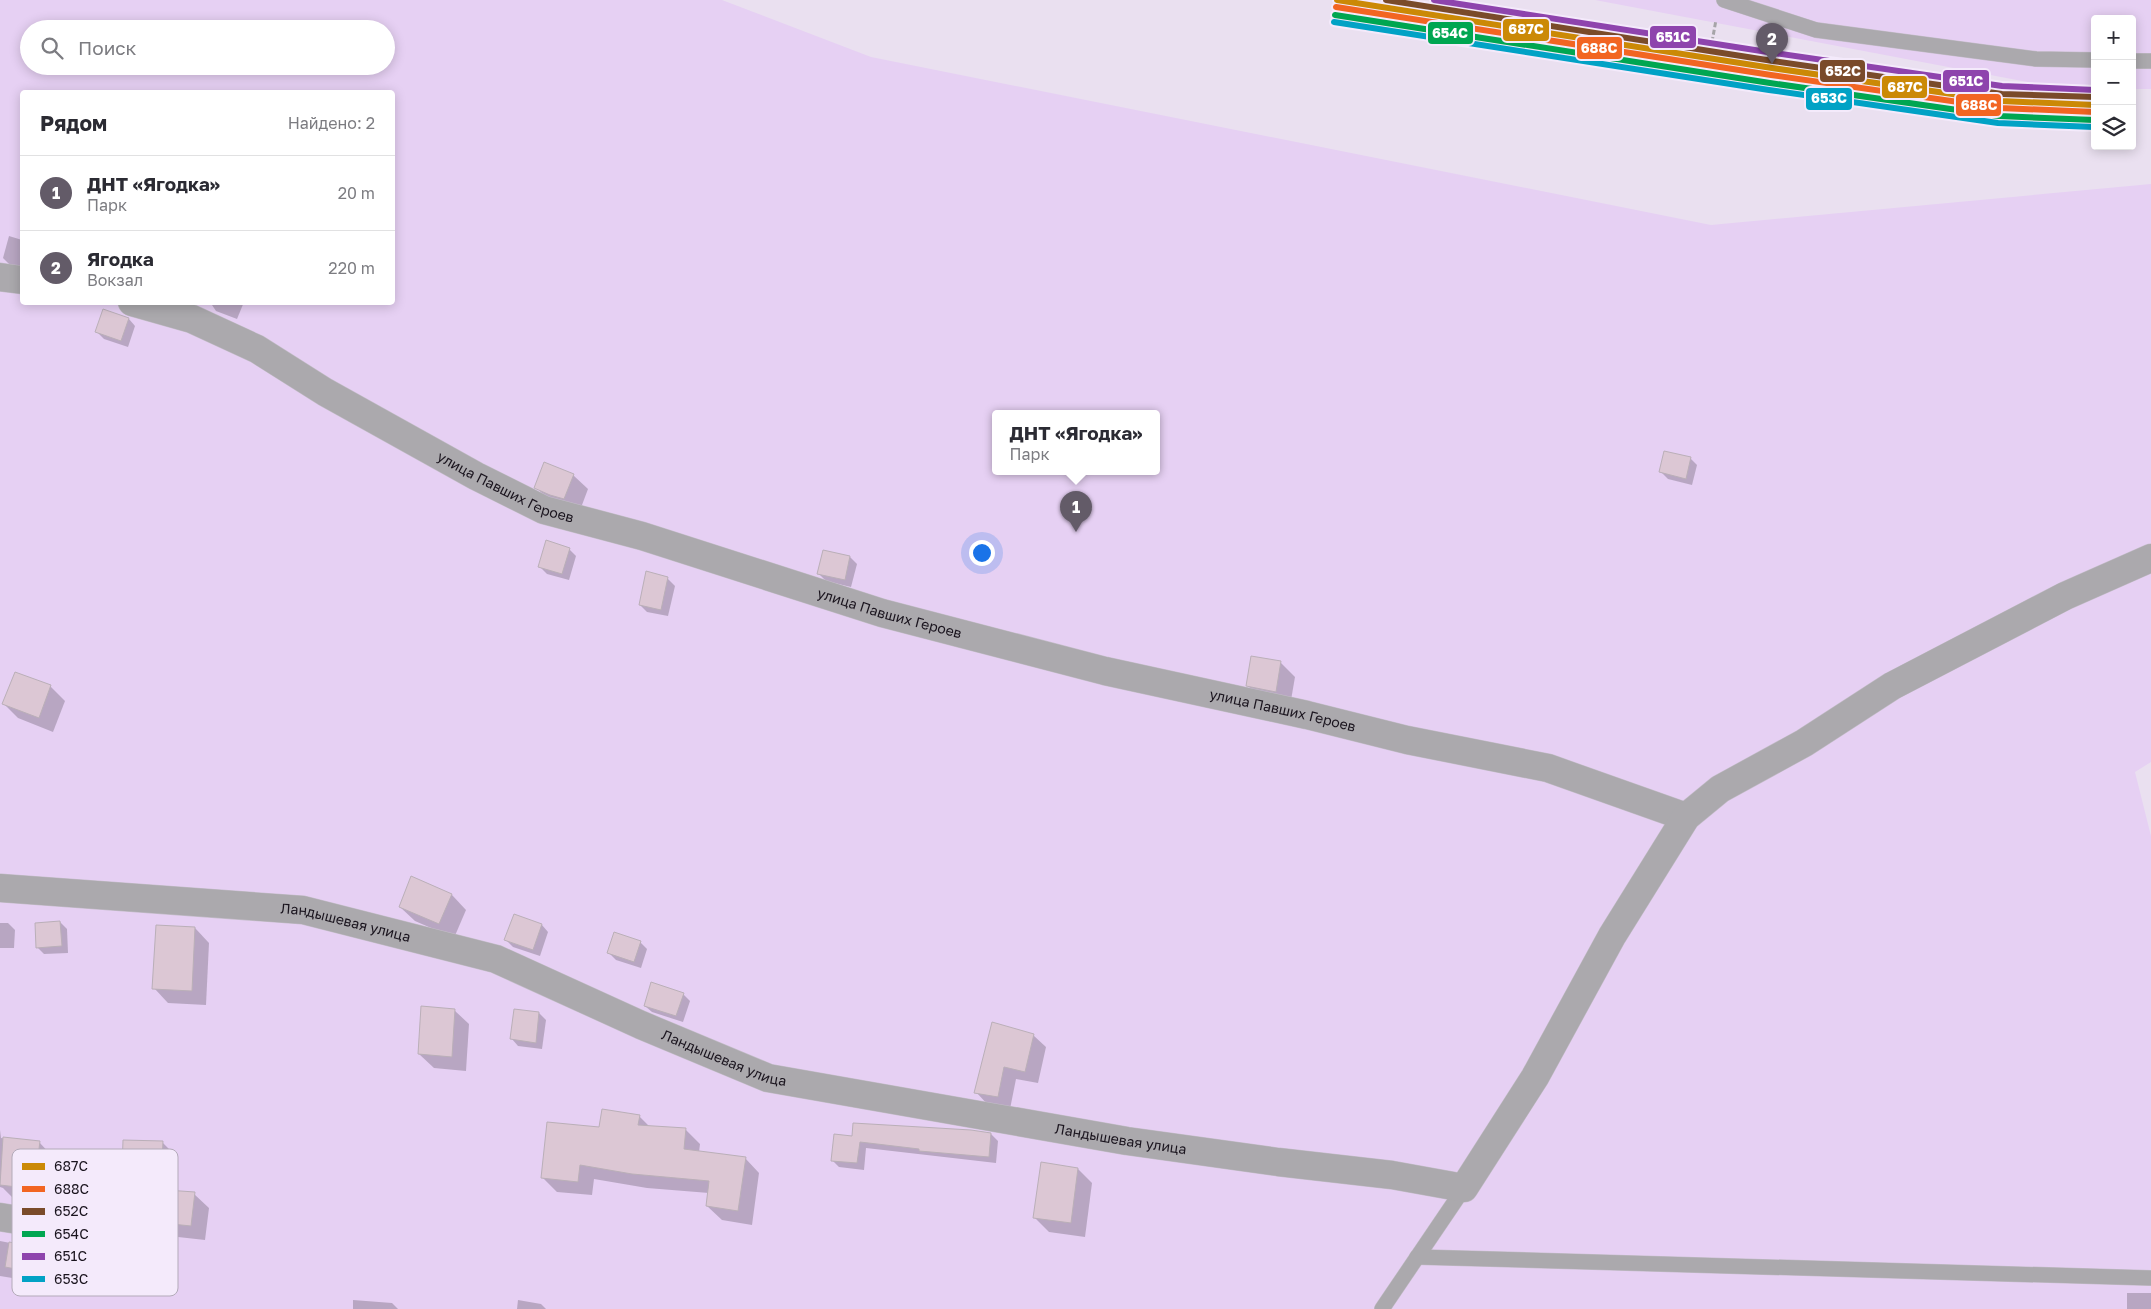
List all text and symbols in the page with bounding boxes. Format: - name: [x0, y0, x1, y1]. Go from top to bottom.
- map controls: [2091, 15, 2136, 150]
- button: +: [2091, 15, 2136, 60]
- line badge: 687С: [1502, 18, 1550, 42]
- search box: [20, 20, 395, 75]
- text: 687С: [1508, 20, 1544, 37]
- line badge: 654С: [1427, 21, 1474, 45]
- pin: 2: [1756, 23, 1788, 64]
- text: 654С: [1432, 24, 1468, 41]
- line badge: 651С: [1649, 25, 1697, 49]
- text: 651С: [1656, 28, 1690, 45]
- icon: search: [38, 34, 66, 62]
- text: Поиск: [78, 36, 137, 59]
- line badge: 688С: [1576, 36, 1623, 60]
- text: 688С: [1581, 39, 1617, 56]
- line badge: 652С: [1819, 59, 1866, 83]
- button: −: [2091, 60, 2136, 105]
- text: 652С: [1825, 62, 1861, 79]
- line badge: 651С: [1942, 69, 1990, 93]
- text: 651С: [1949, 72, 1983, 89]
- line badge: 687С: [1881, 75, 1928, 99]
- text: 687С: [1887, 78, 1923, 95]
- line badge: 653С: [1805, 87, 1853, 111]
- text: 653С: [1811, 89, 1847, 106]
- line badge: 688С: [1955, 93, 2002, 117]
- text: 688С: [1961, 96, 1997, 113]
- button: layers: [2091, 105, 2136, 150]
- text: Рядом: [40, 110, 107, 136]
- text: Найдено: 2: [288, 113, 375, 133]
- text: ДНТ «Ягодка»: [87, 172, 220, 195]
- text: 1: [52, 183, 60, 203]
- text: 20 m: [338, 183, 375, 203]
- text: Парк: [87, 195, 127, 215]
- text: Ягодка: [87, 247, 154, 270]
- text: 2: [51, 258, 61, 278]
- text: 220 m: [328, 258, 375, 278]
- text: Вокзал: [87, 270, 143, 290]
- popup: [992, 410, 1160, 475]
- text: ДНТ «Ягодка»: [1010, 421, 1143, 444]
- text: Парк: [1010, 444, 1050, 464]
- street label: улица Павших Героев: [435, 447, 576, 526]
- pin: 1: [1060, 491, 1092, 532]
- your location: [969, 540, 995, 566]
- street label: улица Павших Героев: [815, 584, 964, 641]
- street label: улица Павших Героев: [1208, 685, 1358, 735]
- street label: Ландышевая улица: [280, 899, 413, 945]
- street label: Ландышевая улица: [659, 1026, 788, 1089]
- street label: Ландышевая улица: [1054, 1120, 1188, 1157]
- legend: [12, 1149, 178, 1296]
- text: 687С: [54, 1157, 88, 1174]
- text: 688С: [54, 1180, 89, 1197]
- text: 652С: [54, 1202, 88, 1219]
- text: 654С: [54, 1225, 89, 1242]
- text: 651С: [54, 1247, 87, 1264]
- text: 653С: [54, 1270, 88, 1287]

